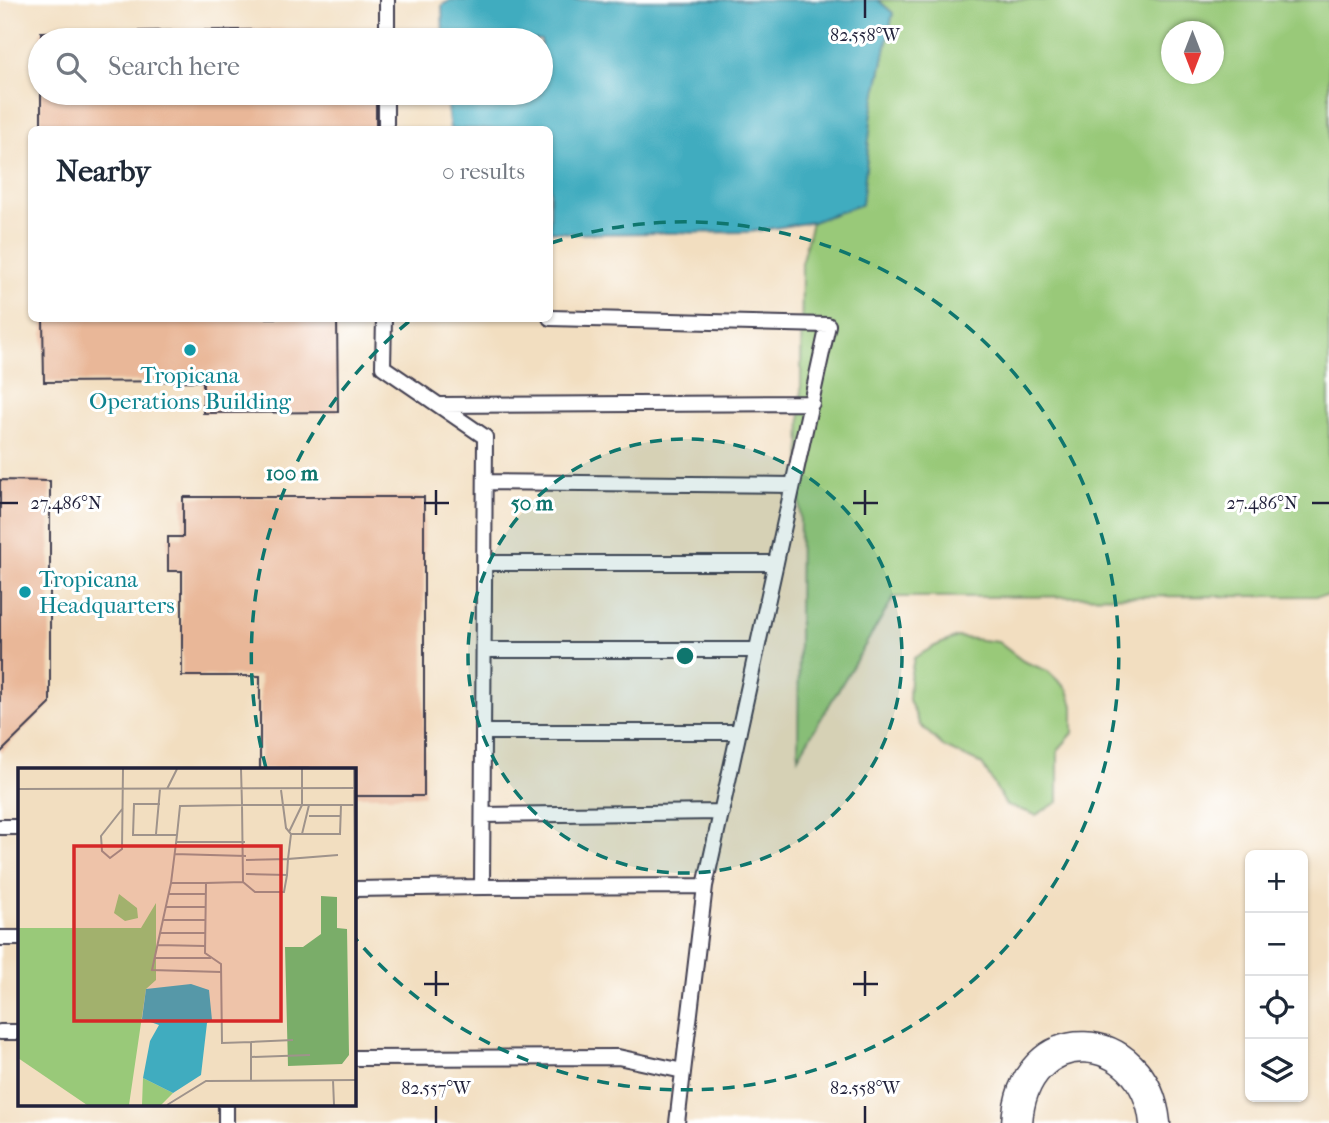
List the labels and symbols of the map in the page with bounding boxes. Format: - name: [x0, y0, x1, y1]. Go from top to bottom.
- north arrow: [1161, 21, 1224, 84]
- text: 82.558°W: [830, 25, 901, 46]
- marker: Tropicana Operations Building: [182, 342, 198, 358]
- place label: Tropicana Operations Building: [89, 362, 292, 415]
- text: 100 m: [266, 461, 319, 485]
- text: 50 m: [511, 491, 554, 515]
- text: 27.486°N: [30, 493, 102, 514]
- text: 27.486°N: [1226, 493, 1298, 514]
- place label: Tropicana Headquarters: [39, 566, 175, 619]
- marker: Tropicana Headquarters: [17, 584, 33, 600]
- centre of rings: [673, 644, 697, 668]
- inset map: [18, 768, 355, 1106]
- text: 82.557°W: [401, 1078, 472, 1099]
- text: 82.558°W: [830, 1078, 901, 1099]

